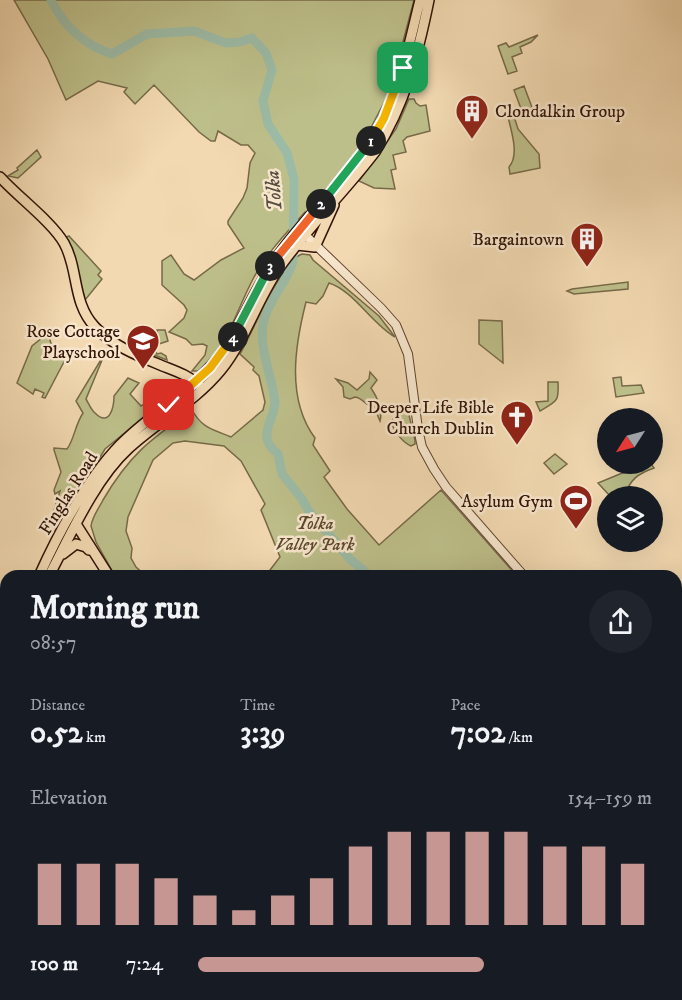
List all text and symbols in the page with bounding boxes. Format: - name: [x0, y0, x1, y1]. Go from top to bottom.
- pin: [377, 42, 428, 93]
- icon: arrive: [386, 51, 419, 84]
- building icon: Clondalkin Group: [454, 93, 490, 140]
- place label: Clondalkin Group: [495, 101, 625, 123]
- pin: 1: [356, 126, 386, 156]
- text: 1: [368, 131, 374, 151]
- water label: Tolka: [260, 169, 289, 213]
- pin: 2: [306, 189, 336, 219]
- text: 2: [317, 194, 325, 214]
- building icon: Bargaintown: [569, 221, 605, 268]
- place label: Bargaintown: [473, 229, 565, 251]
- pin: 3: [255, 251, 285, 281]
- text: 3: [267, 256, 273, 276]
- place label: Rose Cottage Playschool: [26, 321, 121, 364]
- pin: 4: [218, 322, 248, 352]
- school or university icon: Rose Cottage Playschool: [125, 323, 161, 370]
- text: 4: [228, 327, 238, 347]
- pin: [143, 379, 194, 430]
- icon: check: [152, 388, 185, 421]
- place label: Deeper Life Bible Church Dublin: [367, 397, 495, 440]
- church icon: Deeper Life Bible Church Dublin: [499, 399, 535, 446]
- north arrow: [597, 408, 663, 474]
- map controls: [597, 408, 663, 552]
- street label: Finglas Road: [35, 448, 103, 539]
- sports icon: Asylum Gym: [558, 483, 594, 530]
- button: layers: [597, 486, 663, 552]
- place label: Asylum Gym: [461, 491, 553, 513]
- park label: Tolka Valley Park: [276, 513, 355, 556]
- text: Morning run: [30, 588, 199, 629]
- button: share: [589, 590, 652, 653]
- text: 08:57: [30, 631, 76, 656]
- text: Distance: [30, 695, 85, 715]
- text: Time: [240, 695, 275, 715]
- text: Pace: [451, 695, 480, 715]
- text: 0.52: [30, 715, 83, 752]
- text: 3:39: [240, 715, 286, 752]
- text: 7:02: [451, 715, 505, 752]
- text: km: [83, 727, 106, 747]
- text: /km: [505, 727, 533, 747]
- text: Elevation: [30, 786, 107, 811]
- text: 154–159 m: [567, 786, 652, 811]
- text: 100 m: [30, 952, 78, 977]
- text: 7:24: [126, 952, 163, 977]

